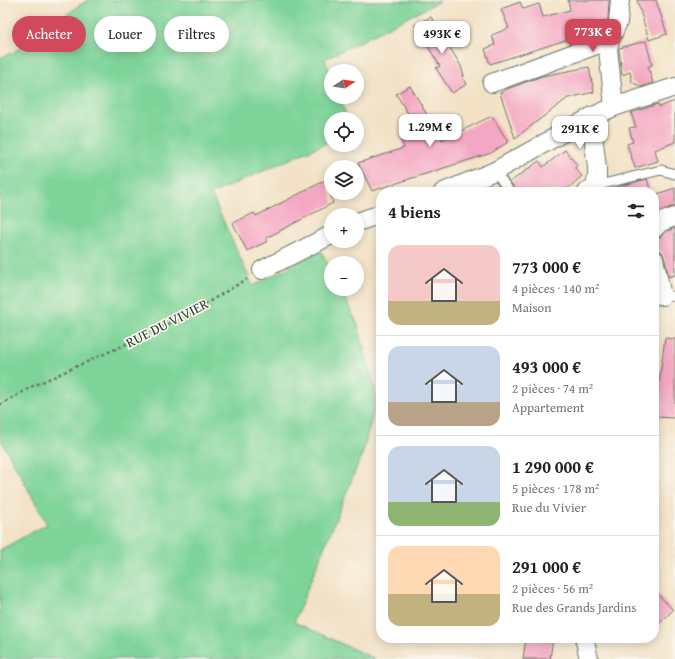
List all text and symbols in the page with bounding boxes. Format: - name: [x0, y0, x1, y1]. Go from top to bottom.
- chip: Acheter: [12, 16, 86, 52]
- chip: Louer: [94, 16, 156, 52]
- chip: Filtres: [164, 16, 229, 52]
- pin: 773K €: [560, 19, 626, 53]
- pin: 493K €: [409, 21, 475, 55]
- text: 773K €: [574, 22, 612, 41]
- text: 493K €: [423, 24, 461, 43]
- north arrow: [324, 64, 364, 104]
- map controls: [324, 64, 364, 296]
- button: locate: [324, 112, 364, 152]
- pin: 1.29M €: [393, 114, 467, 148]
- pin: 291K €: [547, 116, 613, 150]
- text: 1.29M €: [408, 117, 452, 136]
- text: 291K €: [561, 119, 599, 138]
- button: layers: [324, 160, 364, 200]
- text: 4 biens: [388, 199, 441, 224]
- icon: filters: [625, 200, 647, 222]
- button: +: [324, 208, 364, 248]
- text: 773 000 €: [512, 254, 581, 279]
- button: −: [324, 256, 364, 296]
- icon: home: [420, 261, 468, 309]
- text: 4 pièces · 140 m²: [512, 279, 599, 298]
- street label: RUE DU VIVIER: [122, 293, 213, 352]
- text: Maison: [512, 298, 552, 317]
- text: 493 000 €: [512, 354, 581, 379]
- icon: home: [420, 362, 468, 410]
- text: 2 pièces · 74 m²: [512, 379, 593, 398]
- text: Appartement: [512, 398, 585, 417]
- text: 1 290 000 €: [512, 454, 594, 479]
- icon: home: [420, 462, 468, 510]
- text: 5 pièces · 178 m²: [512, 479, 599, 498]
- text: Rue du Vivier: [512, 498, 586, 517]
- text: 291 000 €: [512, 554, 581, 579]
- icon: home: [420, 562, 468, 610]
- text: 2 pièces · 56 m²: [512, 579, 593, 598]
- text: Rue des Grands Jardins: [512, 598, 636, 617]

